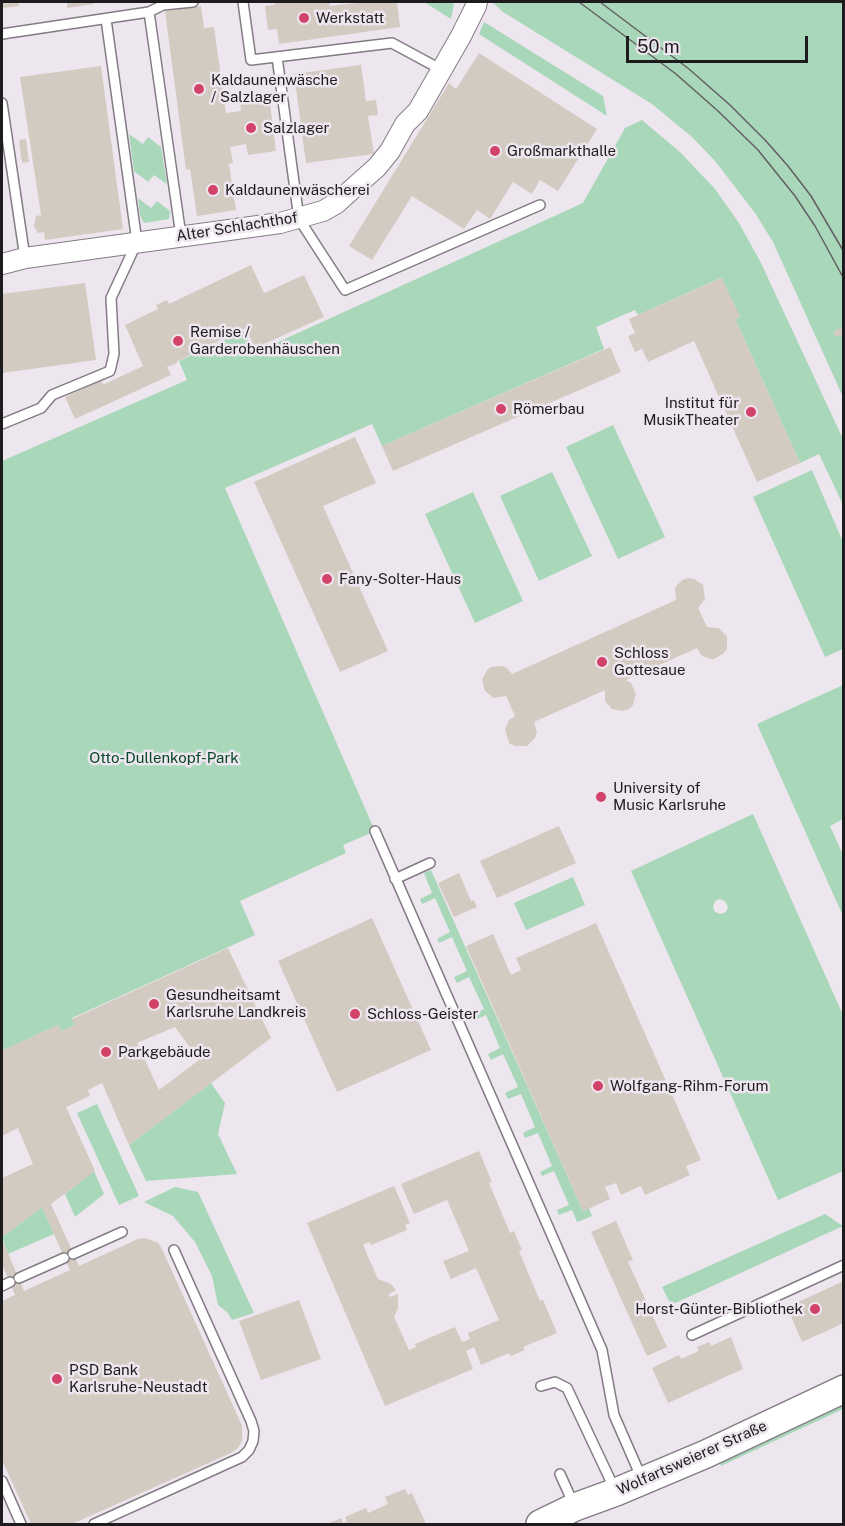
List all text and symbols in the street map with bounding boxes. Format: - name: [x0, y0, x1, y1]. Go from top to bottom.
- place label: Werkstatt: [316, 9, 384, 27]
- marker: Werkstatt: [297, 11, 311, 25]
- scale bar: [629, 24, 810, 62]
- text: 50 m: [637, 36, 680, 57]
- place label: Kaldaunenwäsche / Salzlager: [211, 71, 338, 106]
- marker: Kaldaunenwäsche / Salzlager: [192, 82, 206, 96]
- place label: Salzlager: [263, 119, 329, 137]
- marker: Salzlager: [244, 121, 258, 135]
- place label: Großmarkthalle: [507, 142, 616, 160]
- marker: Großmarkthalle: [488, 144, 502, 158]
- place label: Kaldaunenwäscherei: [225, 181, 370, 199]
- marker: Kaldaunenwäscherei: [206, 183, 220, 197]
- street label: Alter Schlachthof: [175, 209, 299, 245]
- place label: Remise / Garderobenhäuschen: [190, 323, 340, 358]
- marker: Remise / Garderobenhäuschen: [171, 334, 185, 348]
- place label: Institut für MusikTheater: [643, 394, 739, 429]
- place label: Römerbau: [513, 400, 585, 418]
- marker: Römerbau: [494, 402, 508, 416]
- marker: Institut für MusikTheater: [744, 405, 758, 419]
- place label: Fany-Solter-Haus: [339, 570, 461, 588]
- marker: Fany-Solter-Haus: [320, 572, 334, 586]
- place label: Schloss Gottesaue: [614, 644, 685, 679]
- marker: Schloss Gottesaue: [595, 655, 609, 669]
- park label: Otto-Dullenkopf-Park: [89, 749, 239, 767]
- place label: University of Music Karlsruhe: [613, 779, 726, 814]
- marker: University of Music Karlsruhe: [594, 790, 608, 804]
- place label: Gesundheitsamt Karlsruhe Landkreis: [166, 986, 306, 1021]
- marker: Gesundheitsamt Karlsruhe Landkreis: [147, 997, 161, 1011]
- place label: Schloss-Geister: [367, 1005, 478, 1023]
- marker: Schloss-Geister: [348, 1007, 362, 1021]
- place label: Parkgebäude: [118, 1043, 211, 1061]
- marker: Parkgebäude: [99, 1045, 113, 1059]
- place label: Wolfgang-Rihm-Forum: [610, 1077, 768, 1095]
- marker: Wolfgang-Rihm-Forum: [591, 1079, 605, 1093]
- place label: Horst-Günter-Bibliothek: [635, 1300, 803, 1318]
- marker: Horst-Günter-Bibliothek: [808, 1302, 822, 1316]
- place label: PSD Bank Karlsruhe-Neustadt: [69, 1361, 207, 1396]
- marker: PSD Bank Karlsruhe-Neustadt: [50, 1372, 64, 1386]
- street label: Wolfartsweierer Straße: [614, 1417, 770, 1499]

